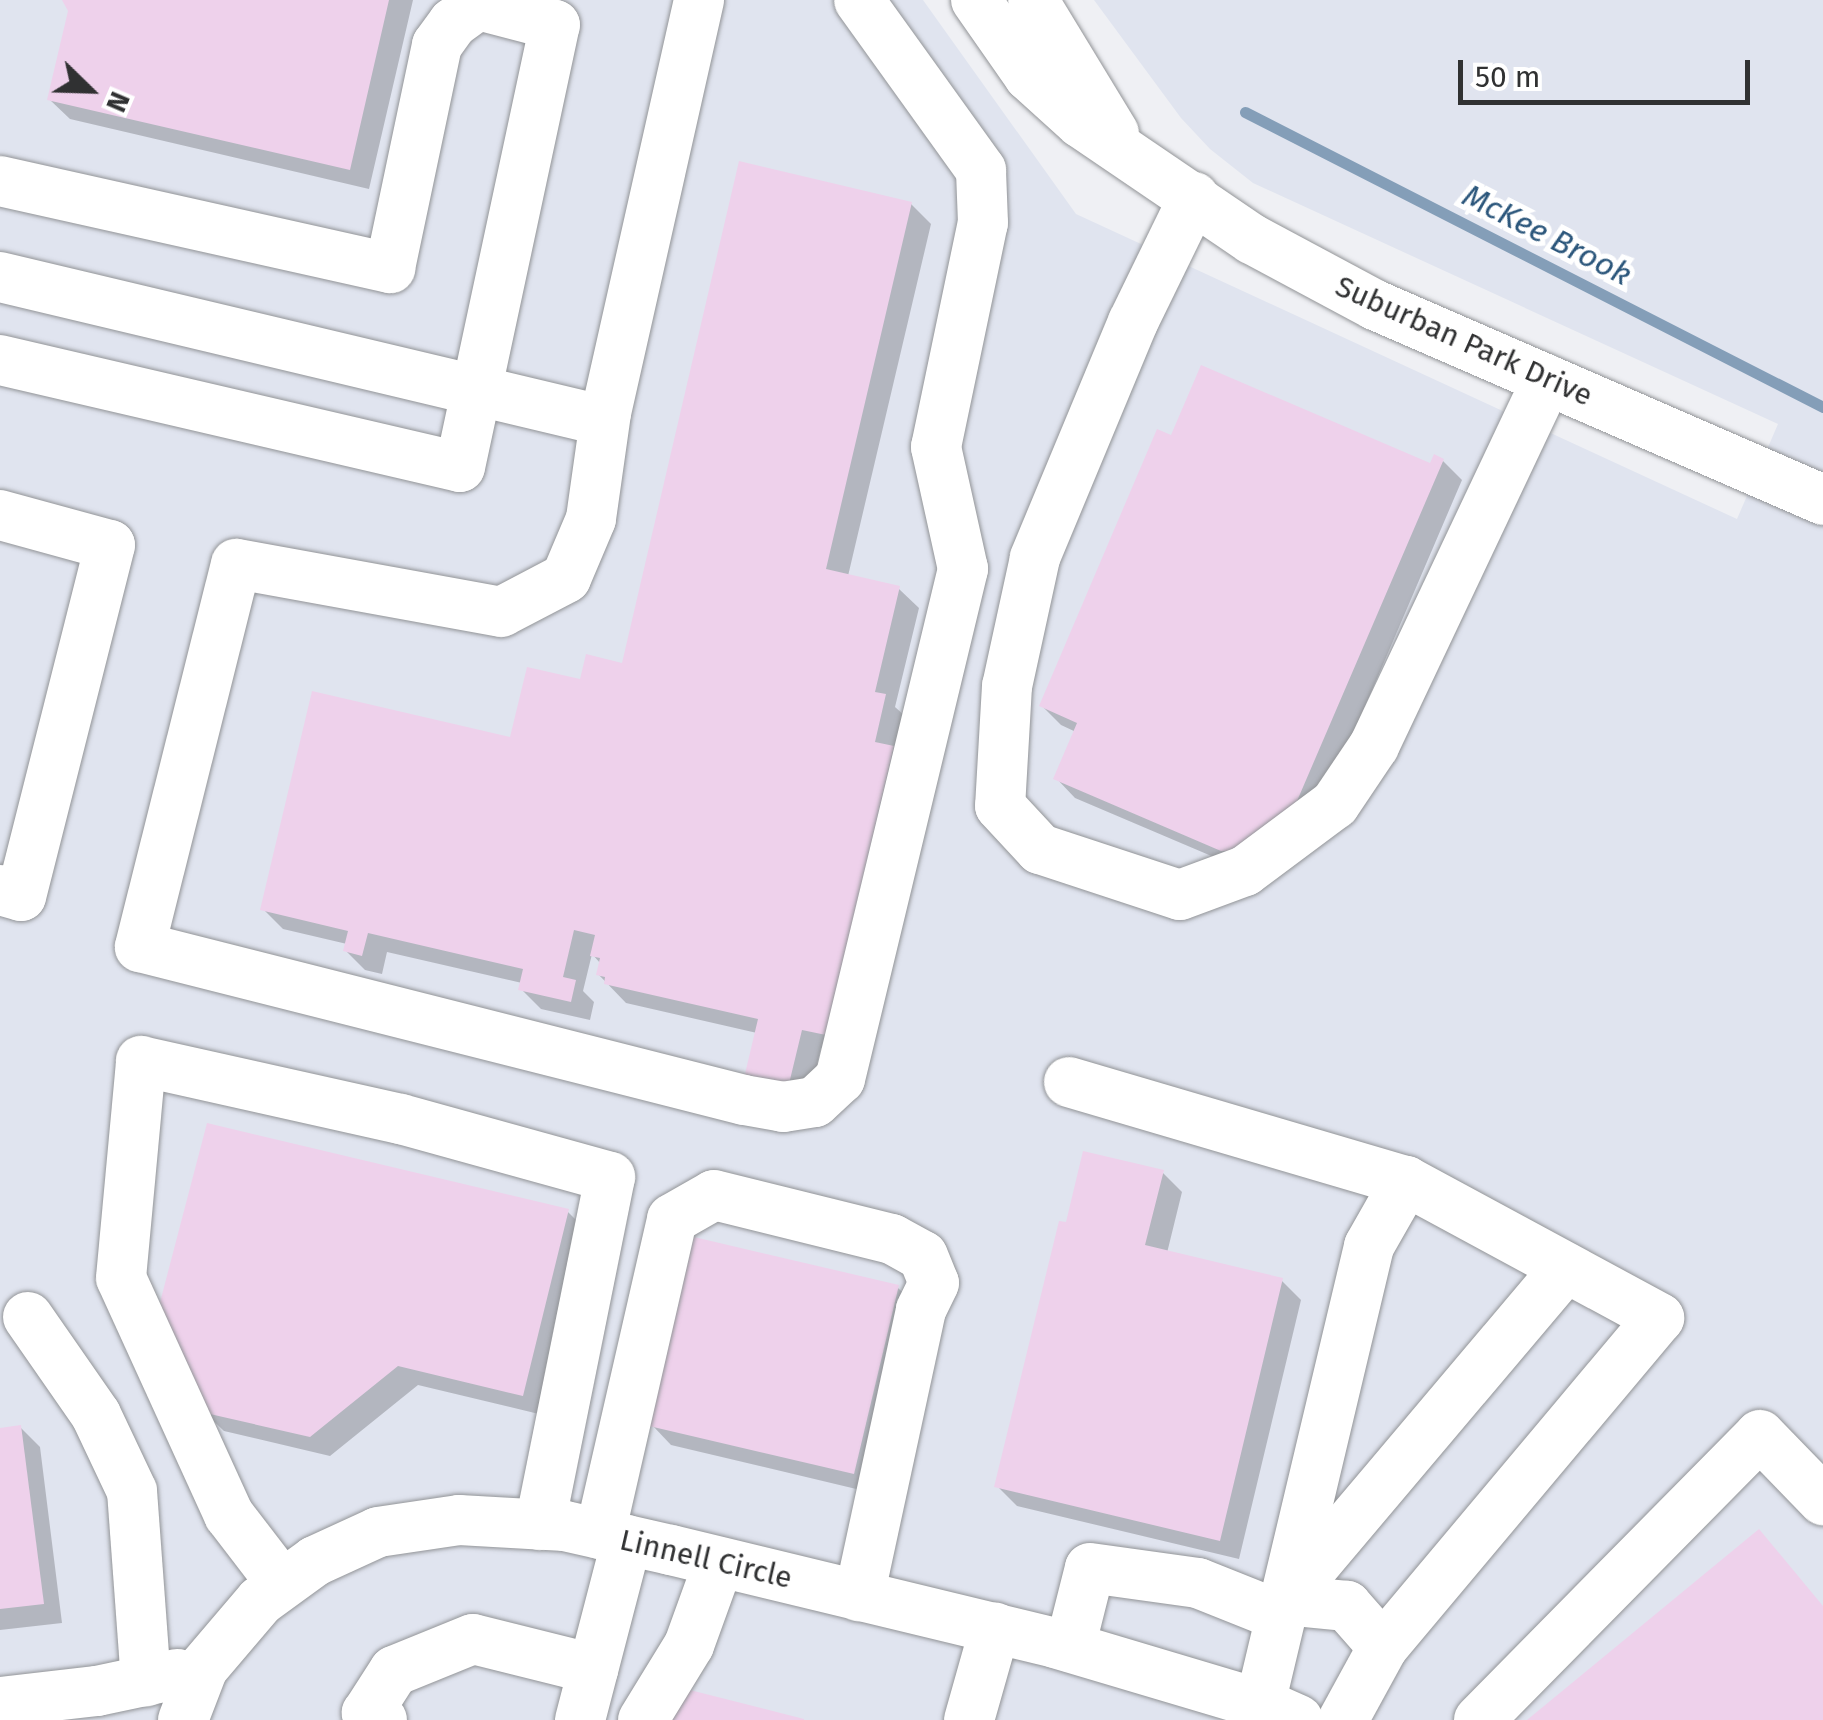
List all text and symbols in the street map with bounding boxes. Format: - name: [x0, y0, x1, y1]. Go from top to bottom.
- north arrow: [40, 40, 140, 140]
- scale bar: [1463, 40, 1756, 102]
- text: 50 m: [1475, 59, 1540, 95]
- text: N: [99, 87, 137, 117]
- water label: McKee Brook: [1456, 176, 1638, 294]
- street label: Suburban Park Drive: [1330, 268, 1598, 414]
- street label: Linnell Circle: [616, 1522, 796, 1596]

